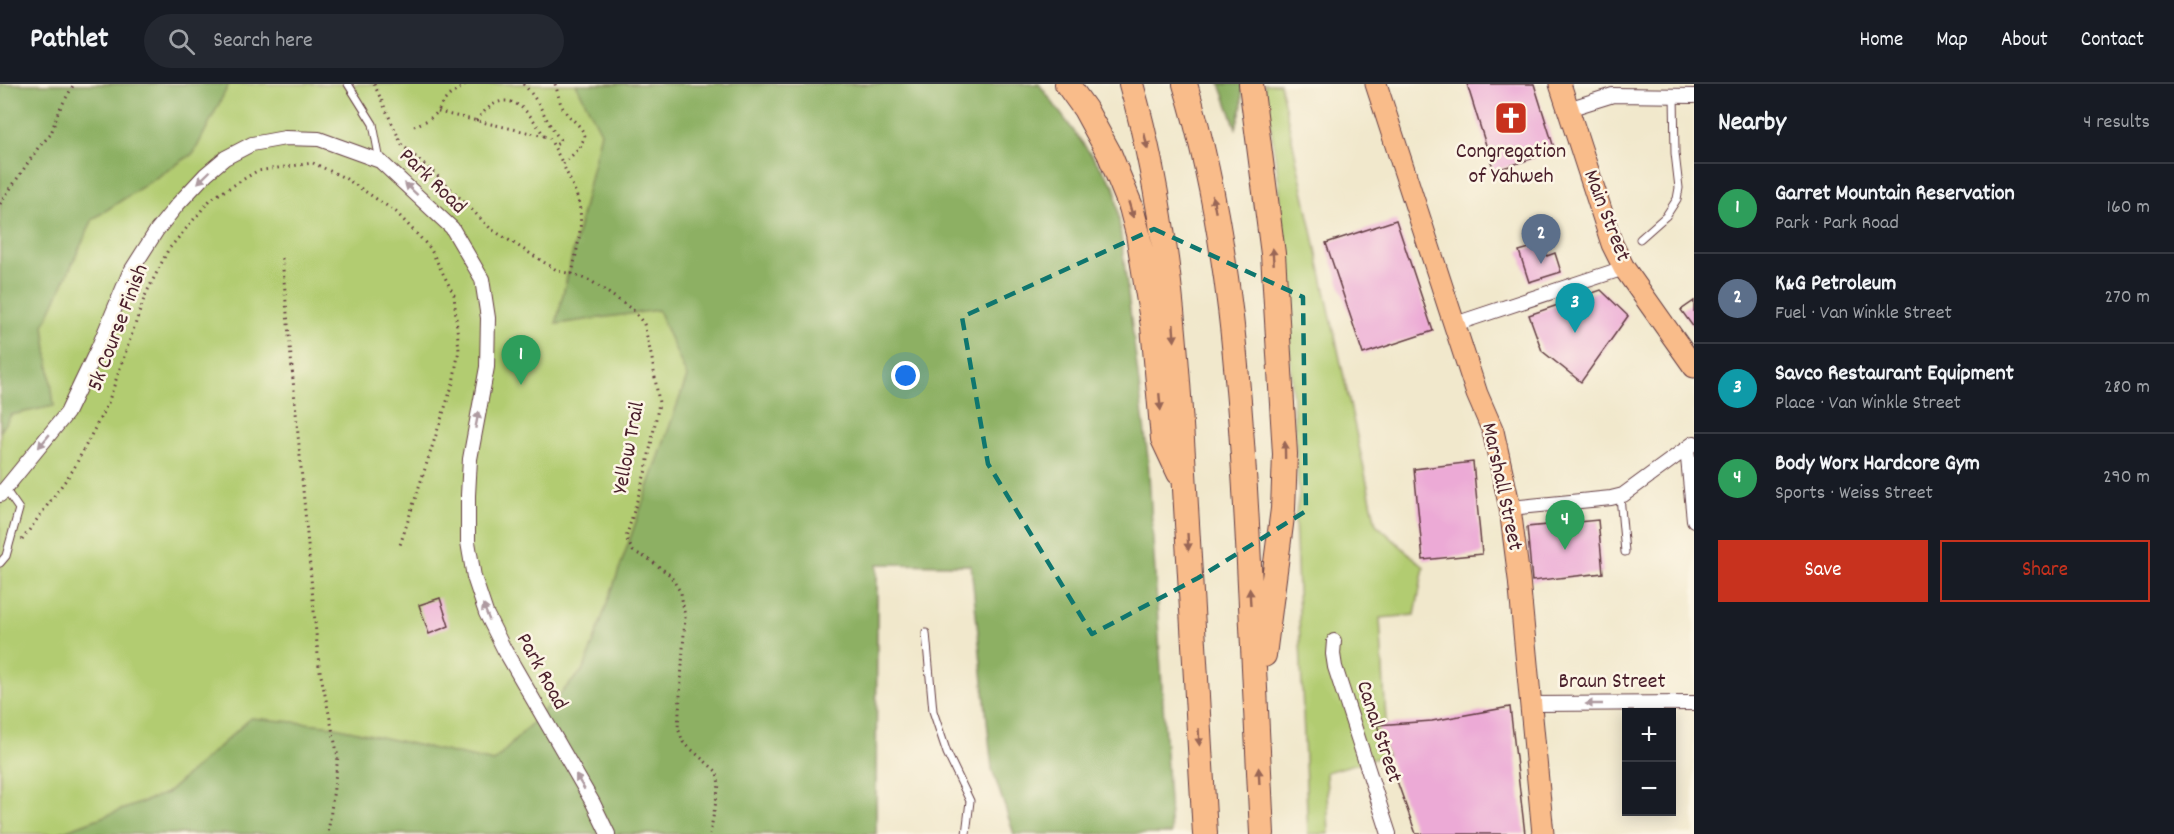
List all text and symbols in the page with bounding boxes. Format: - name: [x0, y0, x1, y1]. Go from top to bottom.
- search box: [144, 14, 564, 68]
- text: Pathlet: [30, 21, 108, 61]
- icon: search: [165, 25, 198, 58]
- text: Search here: [213, 26, 313, 57]
- text: Home: [1859, 26, 1903, 56]
- text: Map: [1936, 26, 1968, 56]
- text: About: [2001, 26, 2048, 56]
- text: Contact: [2081, 26, 2144, 56]
- church icon: Congregation of Yahweh: [1493, 100, 1529, 136]
- text: Nearby: [1718, 105, 1786, 142]
- text: 4 results: [2083, 109, 2150, 137]
- one-way arrow: [1141, 131, 1151, 150]
- place label: Congregation of Yahweh: [1456, 137, 1566, 193]
- street label: Park Road: [391, 142, 473, 222]
- street label: Main Street: [1574, 166, 1638, 266]
- one-way arrow: [196, 170, 211, 184]
- text: Garret Mountain Reservation: [1775, 179, 2015, 210]
- one-way arrow: [404, 183, 418, 197]
- text: 1: [1735, 194, 1740, 222]
- text: 160 m: [2107, 194, 2150, 222]
- one-way arrow: [1209, 195, 1218, 214]
- one-way arrow: [1127, 201, 1136, 219]
- text: Park · Park Road: [1775, 210, 1899, 238]
- pin: 2: [1522, 214, 1560, 264]
- one-way arrow: [1268, 246, 1277, 265]
- street label: 5k Course Finish: [81, 260, 157, 396]
- text: K&G Petroleum: [1775, 269, 1896, 300]
- pin: 3: [1556, 284, 1594, 333]
- text: 2: [1733, 284, 1742, 312]
- text: 270 m: [2104, 284, 2150, 312]
- text: Fuel · Van Winkle Street: [1775, 300, 1952, 328]
- one-way arrow: [1170, 324, 1179, 343]
- pin: 1: [502, 336, 540, 385]
- text: Savco Restaurant Equipment: [1775, 359, 2014, 390]
- your location: [891, 361, 920, 390]
- text: 3: [1733, 374, 1742, 402]
- text: 280 m: [2104, 374, 2150, 402]
- text: Place · Van Winkle Street: [1775, 390, 1961, 418]
- one-way arrow: [1155, 393, 1165, 412]
- street label: Yellow Trail: [606, 399, 654, 497]
- one-way arrow: [473, 410, 482, 429]
- street label: Marshall Street: [1472, 420, 1530, 554]
- one-way arrow: [38, 433, 51, 448]
- one-way arrow: [1280, 441, 1290, 460]
- text: Body Worx Hardcore Gym: [1775, 449, 1980, 480]
- text: 4: [1733, 464, 1742, 492]
- text: 290 m: [2103, 464, 2150, 492]
- text: Sports · Weiss Street: [1775, 480, 1933, 508]
- pin: 4: [1546, 500, 1584, 550]
- one-way arrow: [1183, 533, 1192, 552]
- button: Save: [1718, 540, 1928, 602]
- button: Share: [1940, 540, 2150, 602]
- one-way arrow: [1246, 587, 1255, 606]
- one-way arrow: [481, 603, 490, 621]
- street label: Park Road: [507, 628, 575, 716]
- street label: Braun Street: [1558, 667, 1666, 698]
- street label: Canal Street: [1347, 677, 1409, 787]
- one-way arrow: [1584, 699, 1603, 708]
- map controls: [1622, 708, 1676, 816]
- button: +: [1622, 708, 1676, 762]
- one-way arrow: [1195, 727, 1204, 746]
- button: −: [1622, 762, 1676, 816]
- one-way arrow: [1255, 767, 1264, 786]
- one-way arrow: [575, 774, 586, 790]

